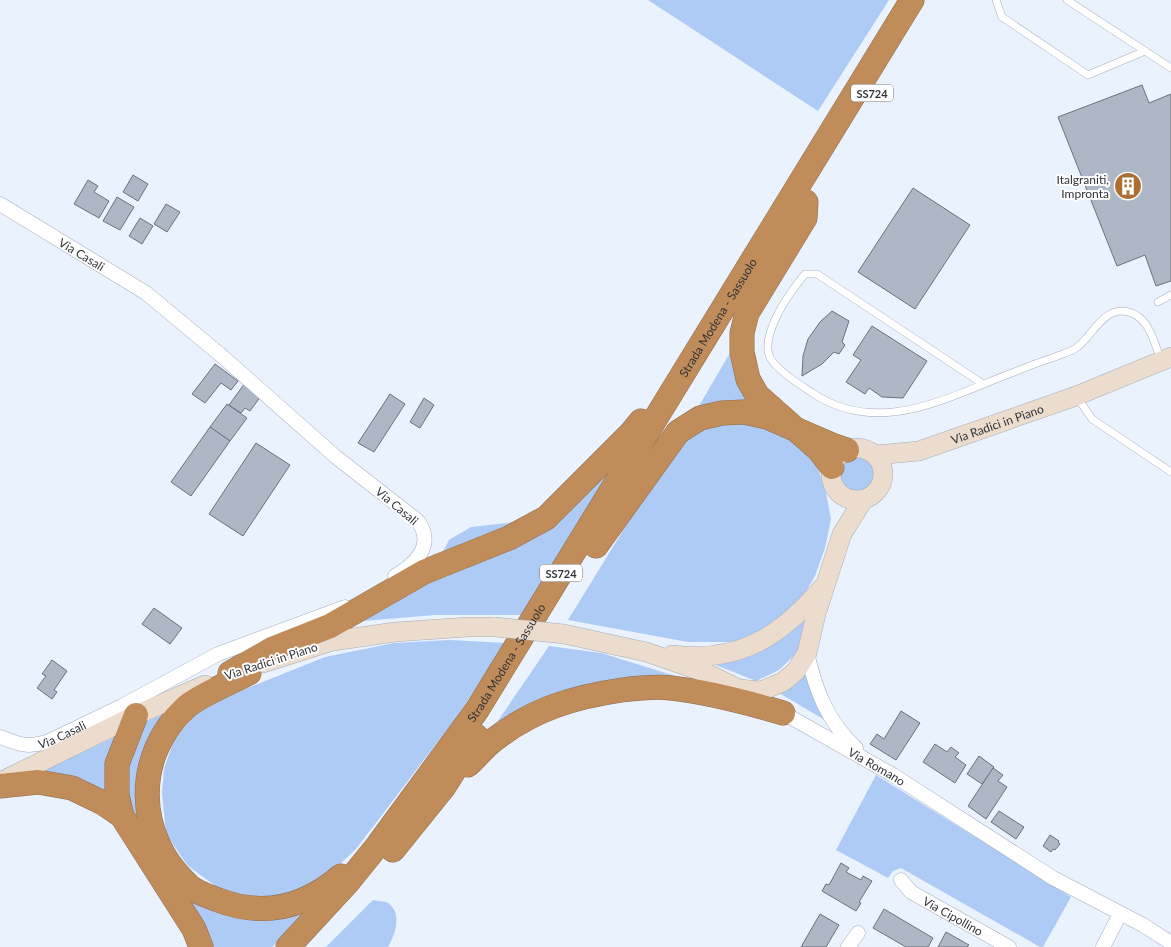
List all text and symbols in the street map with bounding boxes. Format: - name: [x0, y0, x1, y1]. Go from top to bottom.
- road number: SS724: [851, 85, 893, 102]
- building icon: Italgraniti, Impronta: [1113, 171, 1143, 201]
- place label: Italgraniti, Impronta: [1057, 172, 1109, 201]
- street label: Via Casali: [56, 234, 108, 274]
- street label: Strada Modena - Sassuolo: [675, 255, 760, 380]
- street label: Via Radici in Piano: [949, 400, 1046, 447]
- street label: Via Casali: [373, 484, 421, 528]
- road number: SS724: [540, 564, 582, 582]
- street label: Strada Modena - Sassuolo: [463, 600, 548, 725]
- street label: Via Radici in Piano: [223, 639, 320, 683]
- street label: Via Casali: [36, 717, 88, 751]
- street label: Via Romano: [846, 744, 908, 789]
- street label: Via Cipollino: [920, 893, 986, 939]

